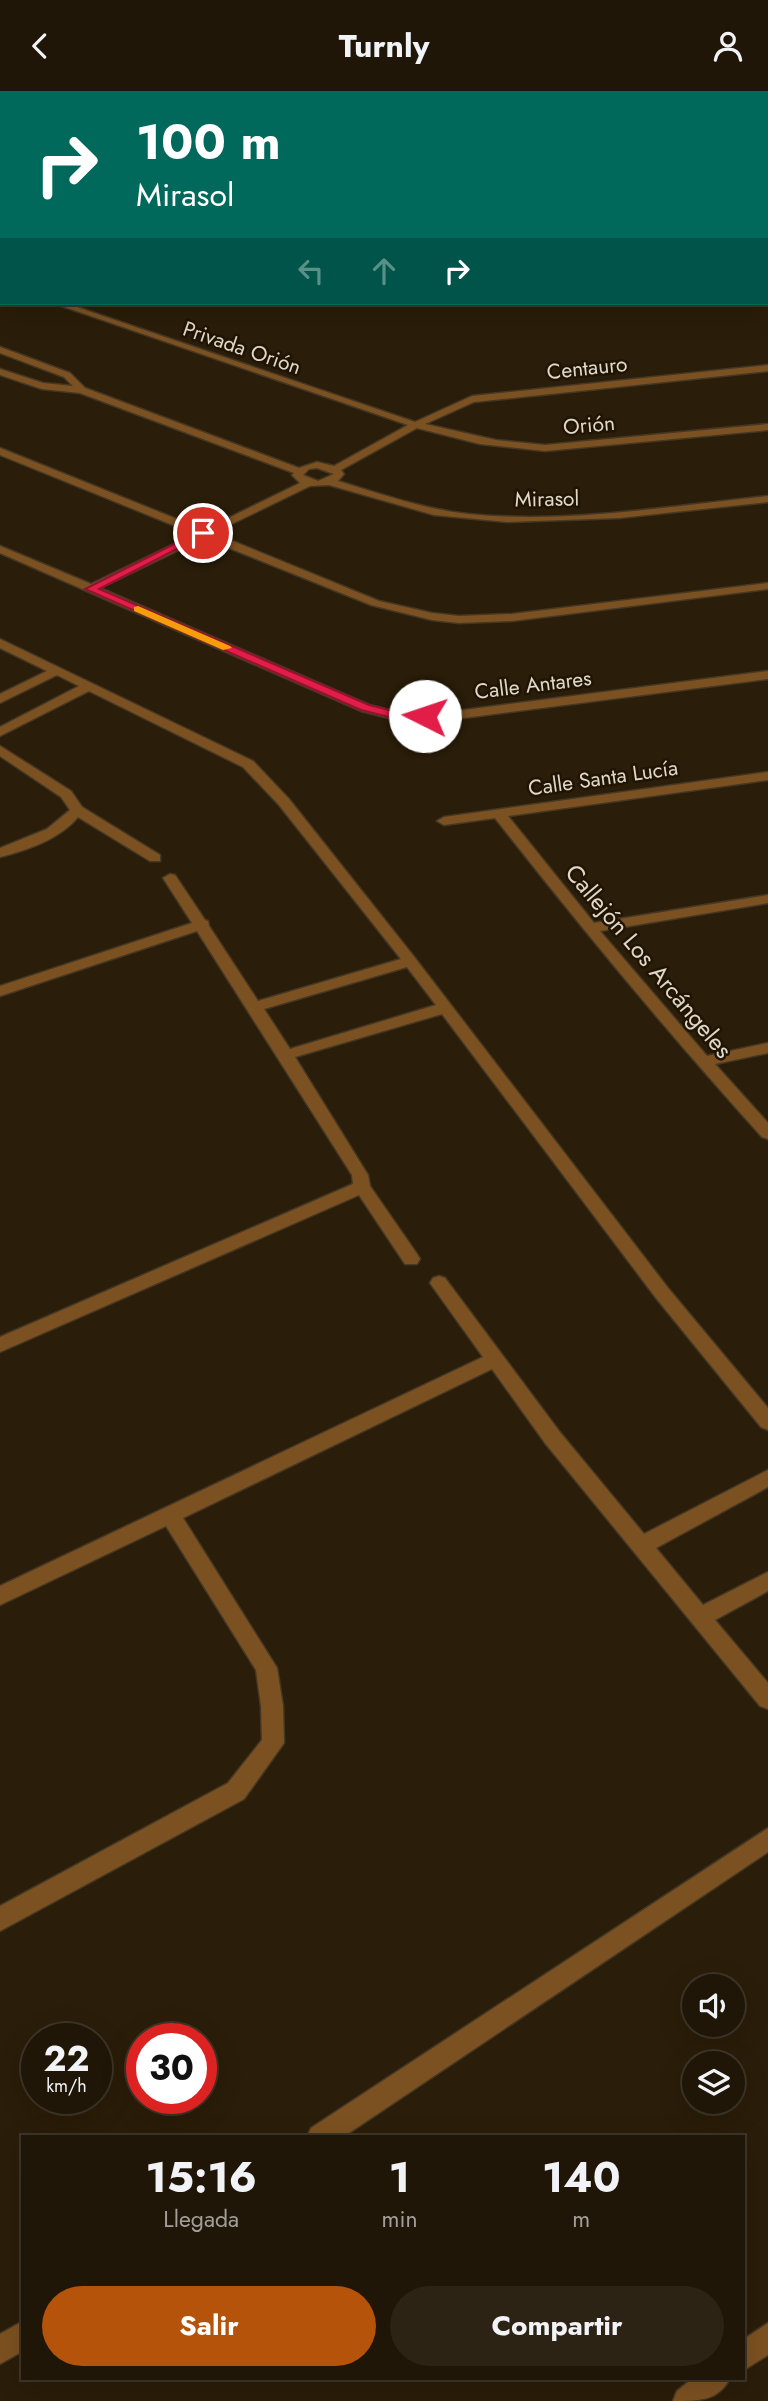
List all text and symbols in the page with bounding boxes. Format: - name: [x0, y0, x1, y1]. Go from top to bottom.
- text: Turnly: [339, 23, 429, 69]
- icon: back: [21, 27, 59, 65]
- icon: person: [709, 27, 747, 65]
- text: 100 m: [136, 107, 281, 177]
- icon: right: [21, 119, 112, 210]
- text: Mirasol: [136, 172, 234, 218]
- icon: left: [292, 252, 330, 290]
- icon: ahead: [365, 252, 403, 290]
- icon: right: [438, 252, 476, 290]
- street label: Privada Orión: [179, 314, 305, 382]
- street label: Centauro: [545, 349, 629, 387]
- street label: Orión: [562, 408, 616, 442]
- street label: Mirasol: [514, 483, 580, 515]
- pin: [173, 503, 233, 563]
- icon: arrive: [184, 514, 222, 552]
- street label: Calle Antares: [473, 663, 593, 707]
- position arrow: [388, 679, 462, 753]
- street label: Calle Santa Lucía: [526, 753, 680, 803]
- street label: Callejón Los Arcángeles: [557, 856, 741, 1066]
- map controls: [682, 1974, 745, 2114]
- button: sound: [682, 1974, 745, 2037]
- speed limit sign: 30: [126, 2023, 217, 2114]
- text: 22: [44, 2034, 89, 2084]
- button: layers: [682, 2051, 745, 2114]
- text: km/h: [46, 2073, 87, 2099]
- text: 15:16: [146, 2147, 257, 2208]
- text: 1: [389, 2147, 410, 2208]
- text: 140: [542, 2147, 620, 2208]
- text: Llegada: [163, 2202, 239, 2236]
- text: min: [381, 2202, 417, 2236]
- text: m: [572, 2202, 590, 2236]
- button: Salir: [42, 2286, 376, 2366]
- button: Compartir: [390, 2286, 724, 2366]

